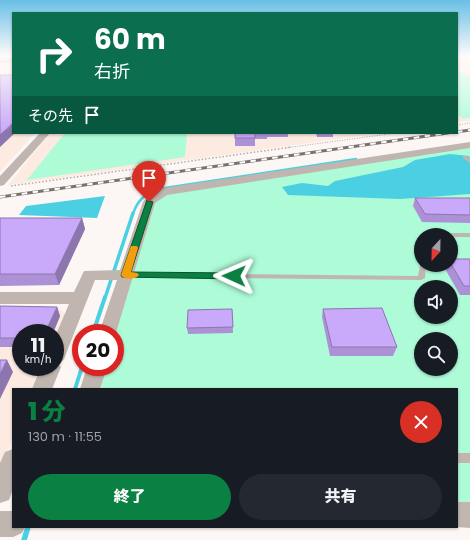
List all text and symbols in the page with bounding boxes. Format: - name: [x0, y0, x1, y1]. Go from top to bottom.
- text: 60 m: [94, 20, 166, 59]
- icon: right: [28, 28, 80, 80]
- text: 右折: [94, 59, 130, 84]
- icon: arrive: [81, 104, 103, 126]
- text: その先: [28, 105, 73, 126]
- pin: [132, 161, 166, 202]
- icon: arrive: [138, 167, 160, 189]
- north arrow: [414, 228, 458, 272]
- map controls: [414, 228, 458, 376]
- position arrow: [213, 255, 255, 297]
- button: sound: [414, 280, 458, 324]
- speed limit sign: 20: [72, 324, 124, 376]
- text: 11: [30, 331, 46, 359]
- button: search: [414, 332, 458, 376]
- text: km/h: [25, 352, 51, 367]
- text: 1 分: [28, 395, 66, 428]
- button: close: [400, 401, 442, 443]
- text: 130 m · 11:55: [28, 427, 102, 446]
- button: 終了: [28, 474, 231, 520]
- button: 共有: [239, 474, 442, 520]

